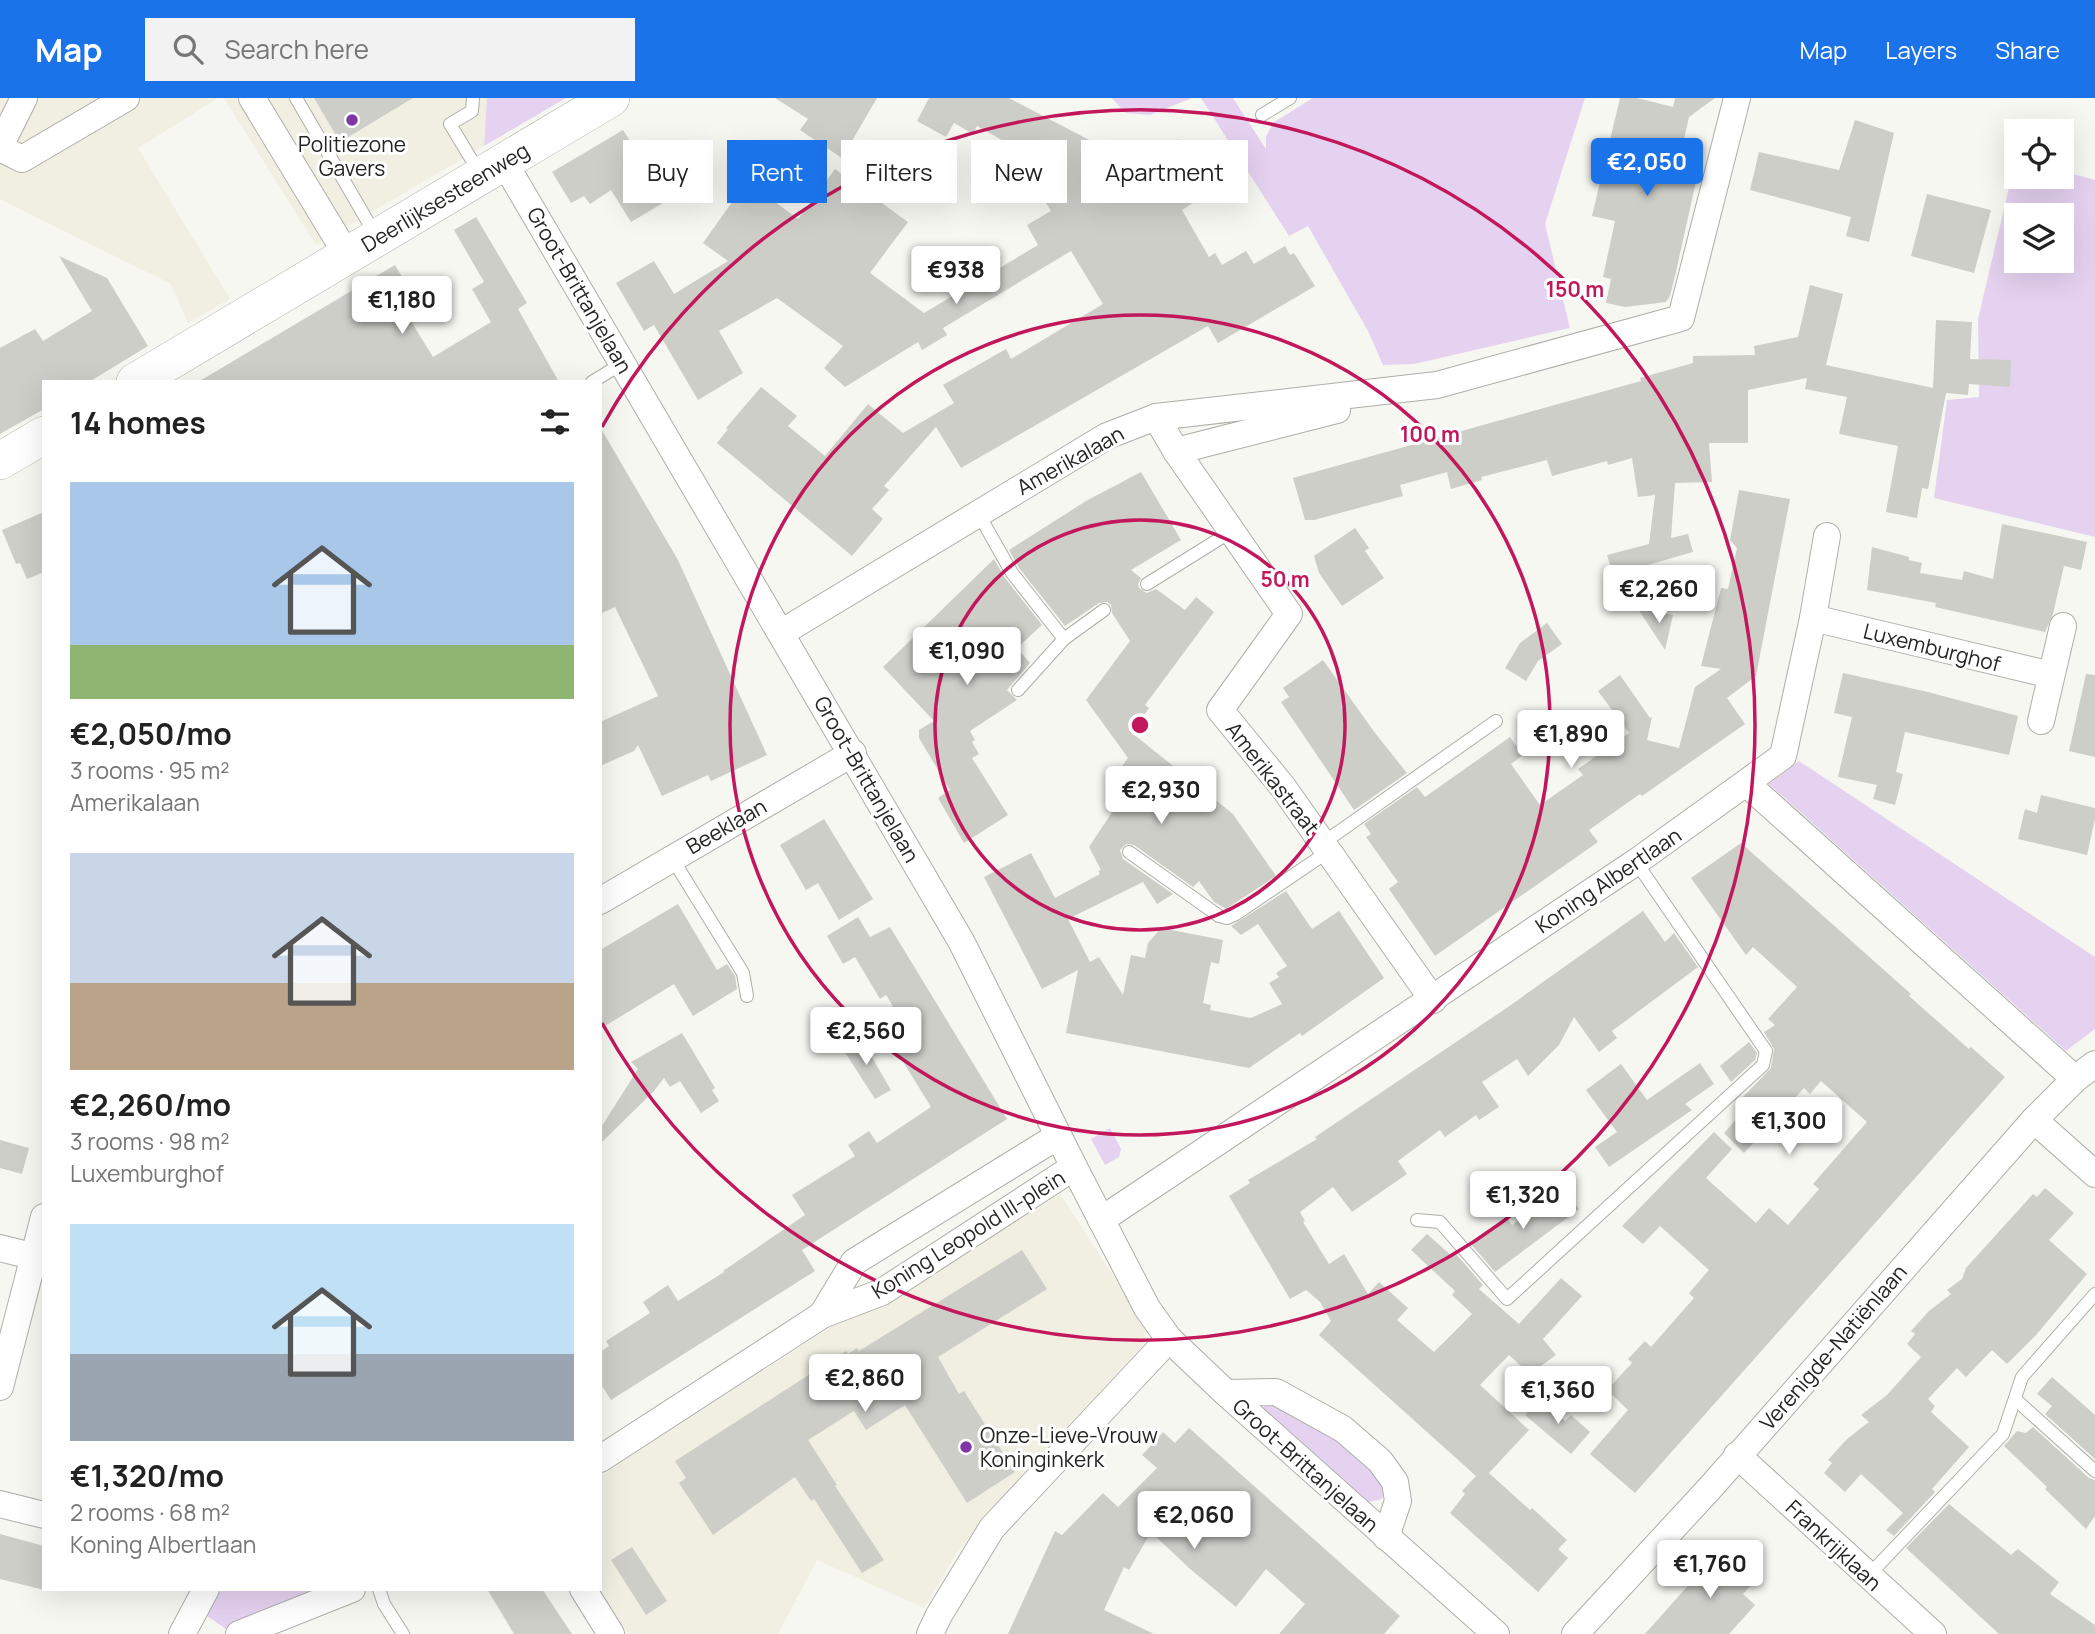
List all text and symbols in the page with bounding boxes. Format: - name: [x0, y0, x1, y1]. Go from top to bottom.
- search box: [145, 18, 635, 81]
- text: Map: [35, 27, 103, 72]
- icon: search: [169, 30, 207, 68]
- text: Search here: [225, 31, 369, 67]
- text: Map: [1800, 33, 1847, 66]
- text: Layers: [1885, 33, 1957, 66]
- text: Share: [1995, 33, 2060, 66]
- marker: Politiezone Gavers: [344, 112, 360, 128]
- map controls: [2004, 119, 2074, 273]
- button: locate: [2004, 119, 2074, 189]
- place label: Politiezone Gavers: [298, 130, 406, 182]
- street label: Deerlijksesteenweg: [356, 136, 534, 258]
- pin: €2,050: [1590, 139, 1704, 198]
- chip: Buy: [623, 140, 713, 203]
- chip: Rent: [727, 140, 827, 203]
- chip: Filters: [841, 140, 957, 203]
- chip: New: [971, 140, 1067, 203]
- chip: Apartment: [1081, 140, 1248, 203]
- text: €2,050: [1607, 145, 1687, 177]
- street label: Groot-Brittanjelaan: [521, 202, 639, 378]
- button: layers: [2004, 203, 2074, 273]
- pin: €938: [915, 246, 997, 306]
- text: €938: [927, 253, 985, 285]
- text: 150 m: [1546, 275, 1604, 303]
- pin: €1,180: [345, 276, 459, 336]
- text: €1,180: [368, 283, 436, 315]
- text: 14 homes: [70, 402, 206, 443]
- icon: filters: [536, 403, 574, 441]
- street label: Amerikalaan: [1011, 419, 1129, 501]
- text: 100 m: [1400, 420, 1460, 448]
- icon: home: [259, 527, 385, 653]
- text: 50 m: [1260, 565, 1310, 593]
- pin: €2,260: [1602, 566, 1716, 625]
- text: €2,260: [1619, 572, 1699, 604]
- street label: Luxemburghof: [1860, 616, 2004, 678]
- pin: €1,090: [910, 628, 1024, 687]
- text: €1,090: [929, 634, 1005, 666]
- street label: Groot-Brittanjelaan: [808, 691, 926, 867]
- pin: €1,890: [1514, 710, 1628, 770]
- text: €2,050/mo: [70, 713, 232, 754]
- centre of rings: [1128, 713, 1152, 737]
- street label: Amerikastraat: [1220, 716, 1326, 840]
- text: €1,890: [1533, 717, 1609, 749]
- text: 3 rooms · 95 m²: [70, 754, 229, 786]
- pin: €2,930: [1104, 766, 1218, 826]
- text: €2,930: [1121, 773, 1201, 805]
- text: Amerikalaan: [70, 786, 200, 818]
- street label: Beeklaan: [681, 792, 771, 860]
- street label: Koning Albertlaan: [1530, 821, 1686, 939]
- icon: home: [259, 898, 385, 1024]
- pin: €2,560: [809, 1007, 923, 1067]
- text: €2,560: [826, 1014, 906, 1046]
- text: €2,260/mo: [70, 1084, 231, 1125]
- pin: €1,300: [1732, 1098, 1846, 1157]
- text: €1,300: [1751, 1104, 1827, 1136]
- text: 3 rooms · 98 m²: [70, 1125, 230, 1157]
- text: Luxemburghof: [70, 1157, 224, 1189]
- street label: Koning Leopold III-plein: [866, 1163, 1070, 1305]
- pin: €1,320: [1466, 1172, 1580, 1231]
- text: €1,320: [1486, 1178, 1560, 1210]
- street label: Verenigde-Natiënlaan: [1753, 1258, 1913, 1436]
- icon: home: [259, 1269, 385, 1395]
- pin: €2,860: [808, 1354, 922, 1414]
- text: €2,860: [825, 1361, 905, 1393]
- pin: €1,360: [1501, 1366, 1615, 1426]
- text: €1,360: [1521, 1373, 1595, 1405]
- street label: Groot-Brittanjelaan: [1227, 1392, 1385, 1538]
- place label: Onze-Lieve-Vrouw Koninginkerk: [980, 1421, 1158, 1473]
- marker: Onze-Lieve-Vrouw Koninginkerk: [958, 1439, 974, 1455]
- text: €1,320/mo: [70, 1455, 224, 1496]
- pin: €2,060: [1137, 1492, 1251, 1551]
- street label: Frankrijklaan: [1780, 1493, 1888, 1597]
- text: 2 rooms · 68 m²: [70, 1496, 230, 1528]
- text: €2,060: [1154, 1498, 1234, 1530]
- text: Koning Albertlaan: [70, 1528, 256, 1560]
- pin: €1,760: [1653, 1540, 1767, 1600]
- text: €1,760: [1673, 1547, 1747, 1579]

